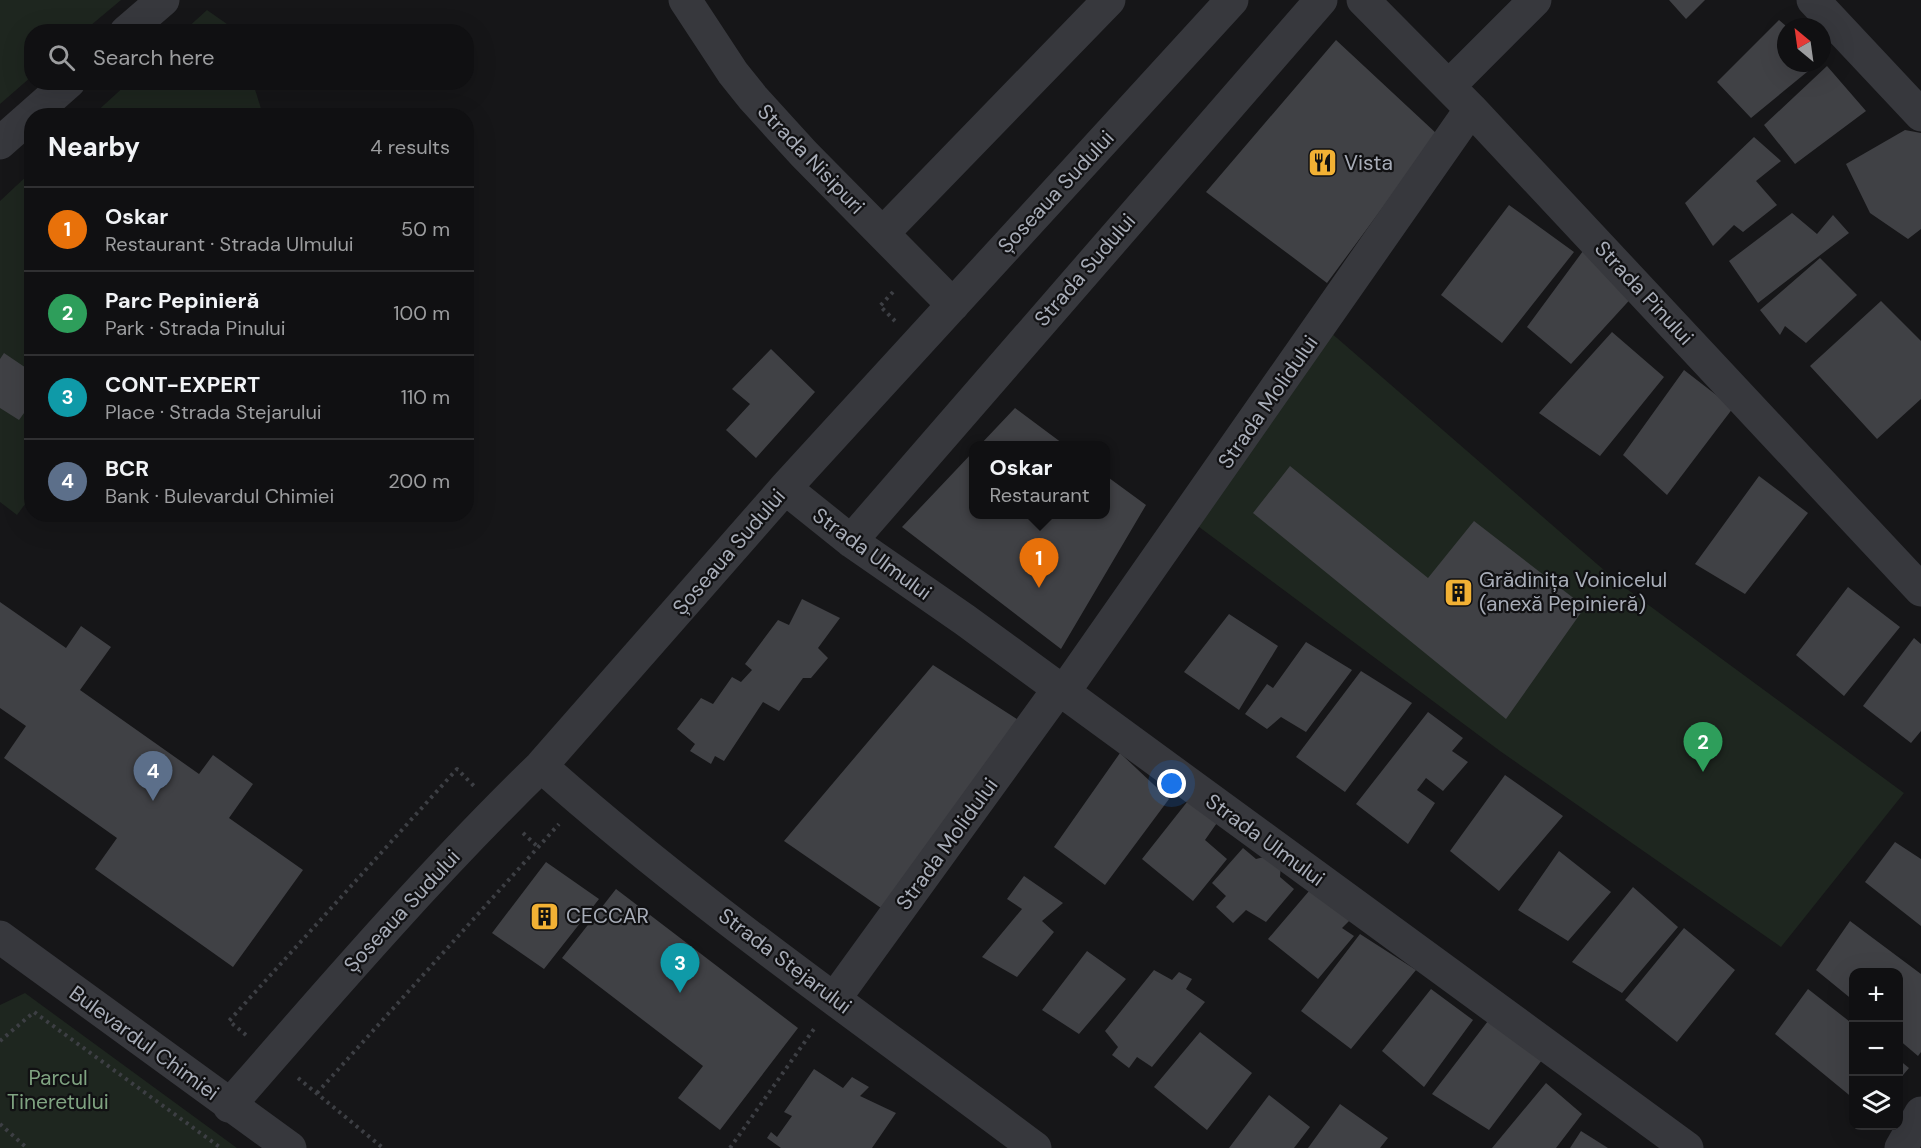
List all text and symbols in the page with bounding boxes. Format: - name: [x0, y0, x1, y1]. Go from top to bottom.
- north arrow: [1777, 18, 1831, 72]
- search box: [24, 24, 474, 90]
- icon: search: [45, 41, 78, 74]
- text: Search here: [93, 43, 214, 72]
- street label: Strada Nisipuri: [751, 98, 871, 220]
- street label: Șoseaua Sudului: [992, 124, 1120, 260]
- text: Nearby: [48, 130, 140, 164]
- text: 4 results: [370, 134, 450, 160]
- restaurant icon: Vista: [1307, 147, 1339, 179]
- place label: Vista: [1344, 149, 1393, 177]
- text: Oskar: [105, 202, 168, 231]
- street label: Strada Sudului: [1028, 208, 1142, 332]
- text: 1: [64, 216, 71, 242]
- text: 50 m: [401, 216, 450, 242]
- text: Restaurant · Strada Ulmului: [105, 231, 354, 257]
- street label: Strada Pinului: [1588, 235, 1700, 351]
- text: Parc Pepinieră: [105, 286, 259, 315]
- text: 2: [62, 300, 73, 326]
- text: 100 m: [393, 300, 450, 326]
- text: Park · Strada Pinului: [105, 315, 286, 341]
- street label: Strada Molidului: [1212, 330, 1324, 474]
- text: CONT-EXPERT: [105, 370, 260, 399]
- text: 3: [61, 384, 74, 410]
- text: 110 m: [401, 384, 450, 410]
- text: Place · Strada Stejarului: [105, 399, 322, 425]
- popup: [969, 441, 1110, 519]
- text: Oskar: [989, 453, 1053, 482]
- text: BCR: [105, 454, 149, 483]
- text: 4: [61, 468, 74, 494]
- text: 200 m: [388, 468, 450, 494]
- text: Restaurant: [989, 482, 1090, 508]
- text: Bank · Bulevardul Chimiei: [105, 483, 334, 509]
- street label: Șoseaua Sudului: [666, 483, 792, 621]
- street label: Strada Ulmului: [807, 501, 937, 607]
- pin: 1: [1020, 538, 1058, 588]
- place label: Grădinița Voinicelul (anexă Pepinieră): [1479, 566, 1667, 618]
- building icon: Grădinița Voinicelul (anexă Pepinieră): [1442, 576, 1474, 608]
- pin: 2: [1684, 722, 1722, 772]
- pin: 4: [134, 752, 172, 801]
- your location: [1157, 769, 1186, 798]
- street label: Strada Molidului: [890, 772, 1004, 916]
- street label: Strada Ulmului: [1200, 787, 1330, 893]
- street label: Șoseaua Sudului: [338, 843, 466, 979]
- building icon: CECCAR: [529, 900, 561, 932]
- place label: CECCAR: [566, 902, 649, 930]
- street label: Strada Stejarului: [713, 902, 857, 1020]
- pin: 3: [660, 944, 700, 993]
- map controls: [1849, 968, 1903, 1130]
- button: +: [1849, 968, 1903, 1022]
- street label: Bulevardul Chimiei: [64, 979, 224, 1107]
- button: −: [1849, 1022, 1903, 1076]
- park label: Parcul Tineretului: [7, 1064, 109, 1116]
- button: layers: [1849, 1076, 1903, 1130]

